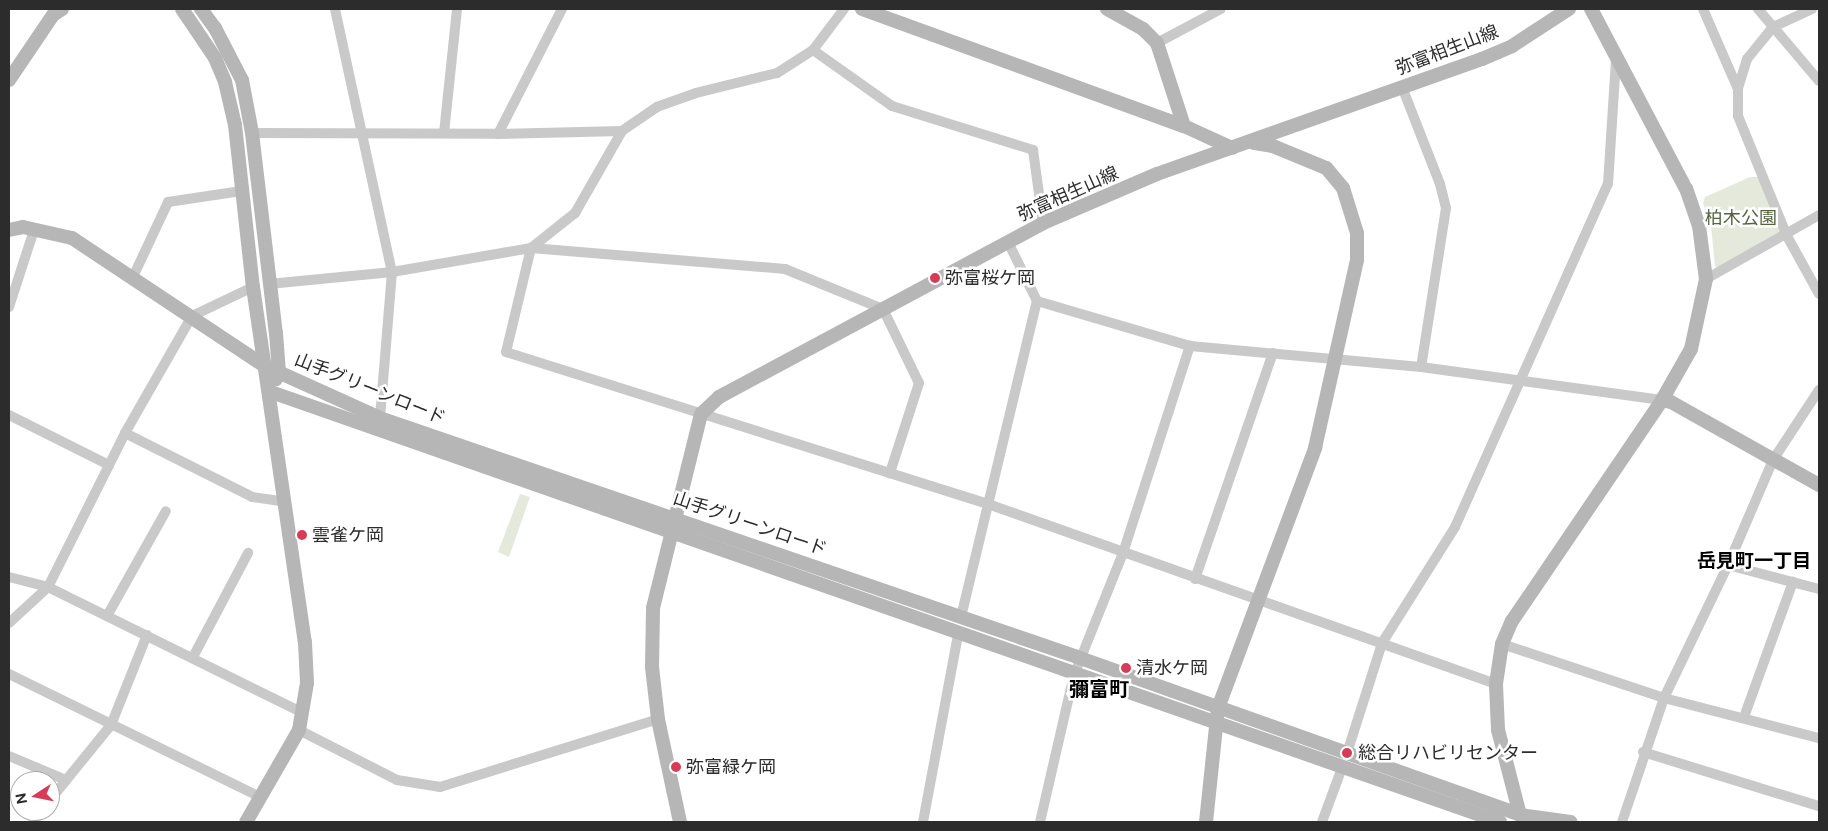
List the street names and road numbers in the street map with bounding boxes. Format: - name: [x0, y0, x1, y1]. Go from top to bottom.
- street label: 弥富相生山線: [1393, 21, 1501, 79]
- street label: 弥富相生山線: [1014, 162, 1122, 226]
- street label: 山手グリーンロード: [291, 349, 449, 429]
- street label: 山手グリーンロード: [670, 487, 830, 561]

